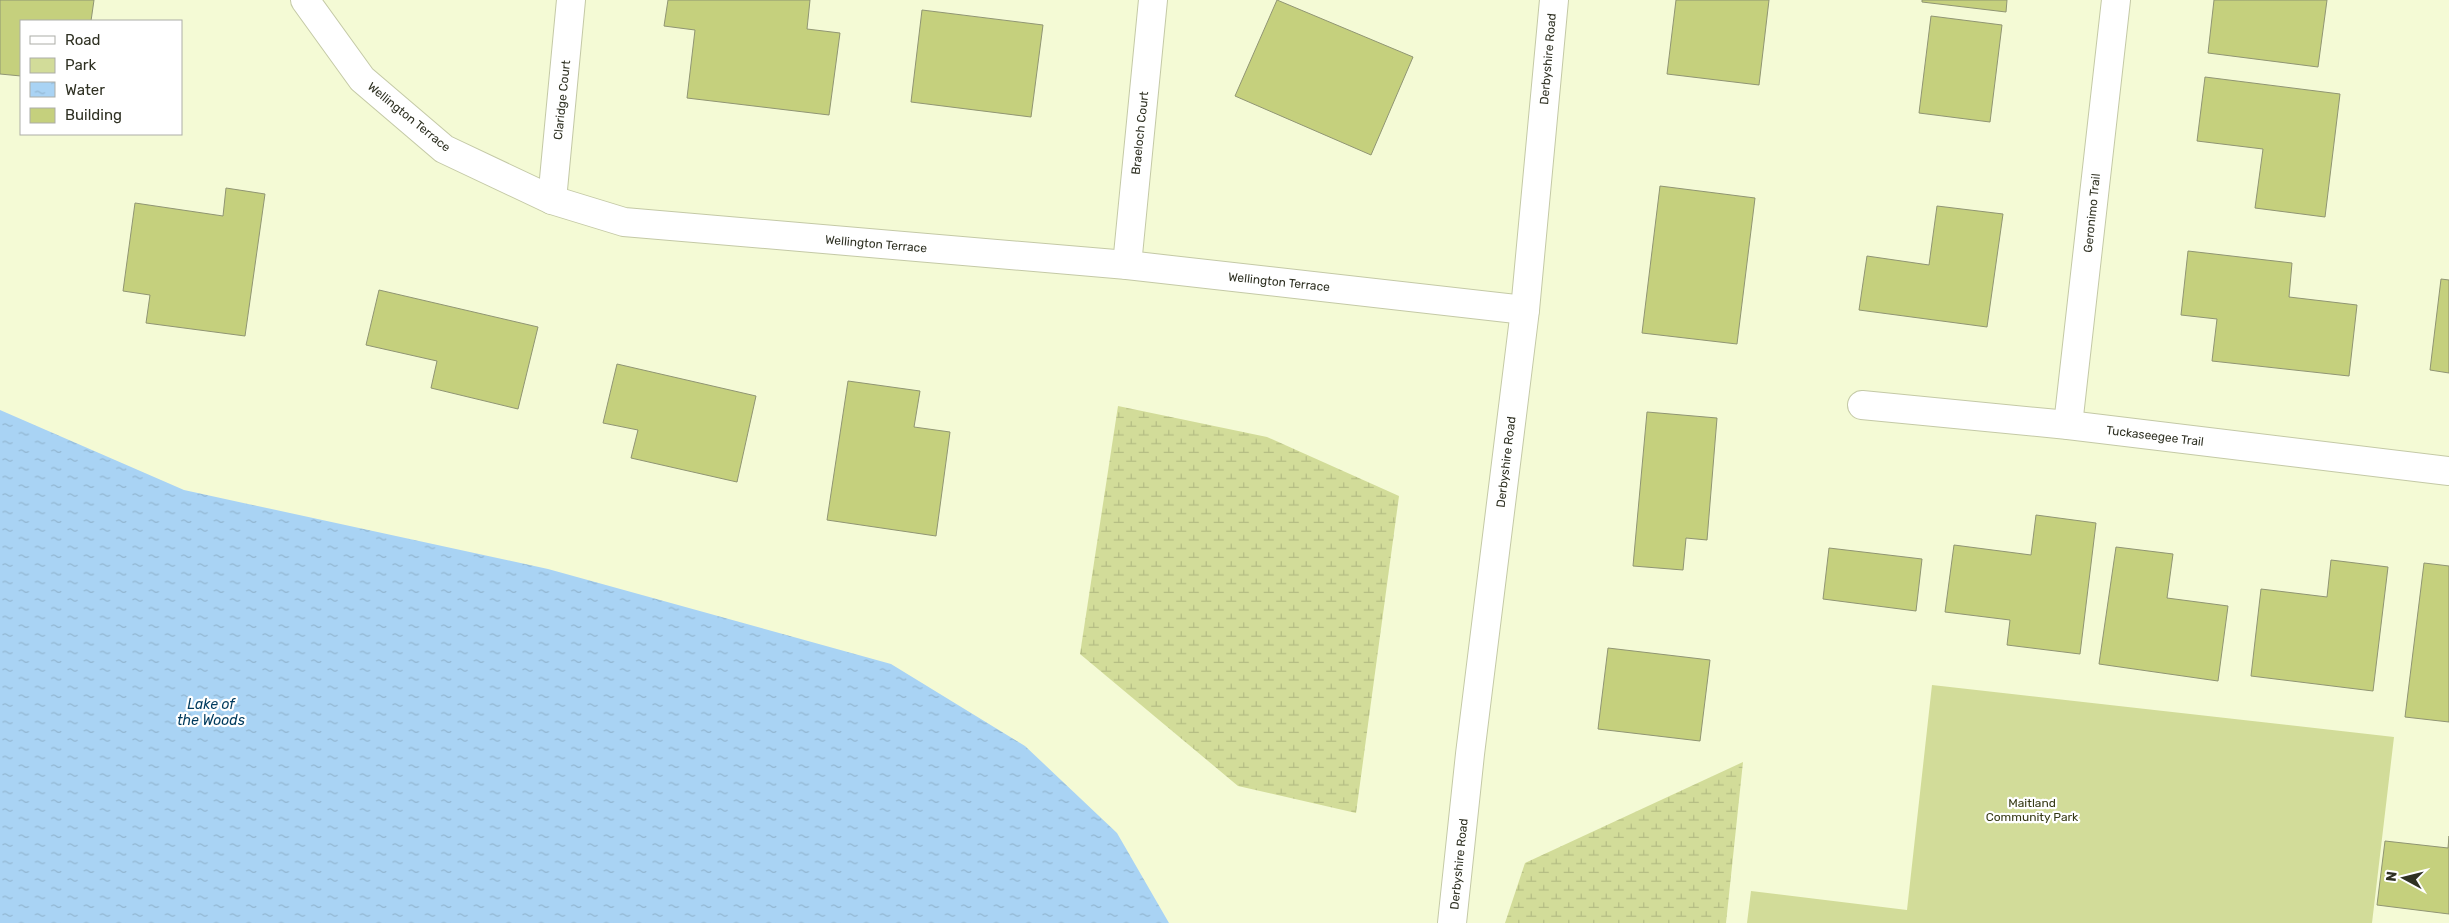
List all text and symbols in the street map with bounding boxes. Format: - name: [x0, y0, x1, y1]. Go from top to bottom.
- street label: Derbyshire Road: [1537, 13, 1559, 105]
- legend: [20, 20, 182, 135]
- text: Road: [65, 31, 101, 49]
- text: Park: [65, 56, 96, 74]
- street label: Claridge Court: [551, 59, 573, 141]
- street label: Wellington Terrace: [365, 79, 453, 155]
- text: Water: [65, 81, 105, 99]
- street label: Braeloch Court: [1129, 90, 1151, 175]
- text: Building: [65, 106, 122, 124]
- street label: Geronimo Trail: [2081, 173, 2103, 253]
- street label: Wellington Terrace: [824, 233, 928, 255]
- street label: Wellington Terrace: [1227, 270, 1331, 294]
- street label: Derbyshire Road: [1493, 416, 1519, 508]
- street label: Tuckaseegee Trail: [2105, 423, 2205, 449]
- water label: Lake of the Woods: [177, 696, 245, 729]
- park label: Maitland Community Park: [1986, 796, 2079, 824]
- street label: Derbyshire Road: [1447, 818, 1471, 910]
- north arrow: [2379, 853, 2429, 903]
- text: N: [2383, 870, 2401, 883]

